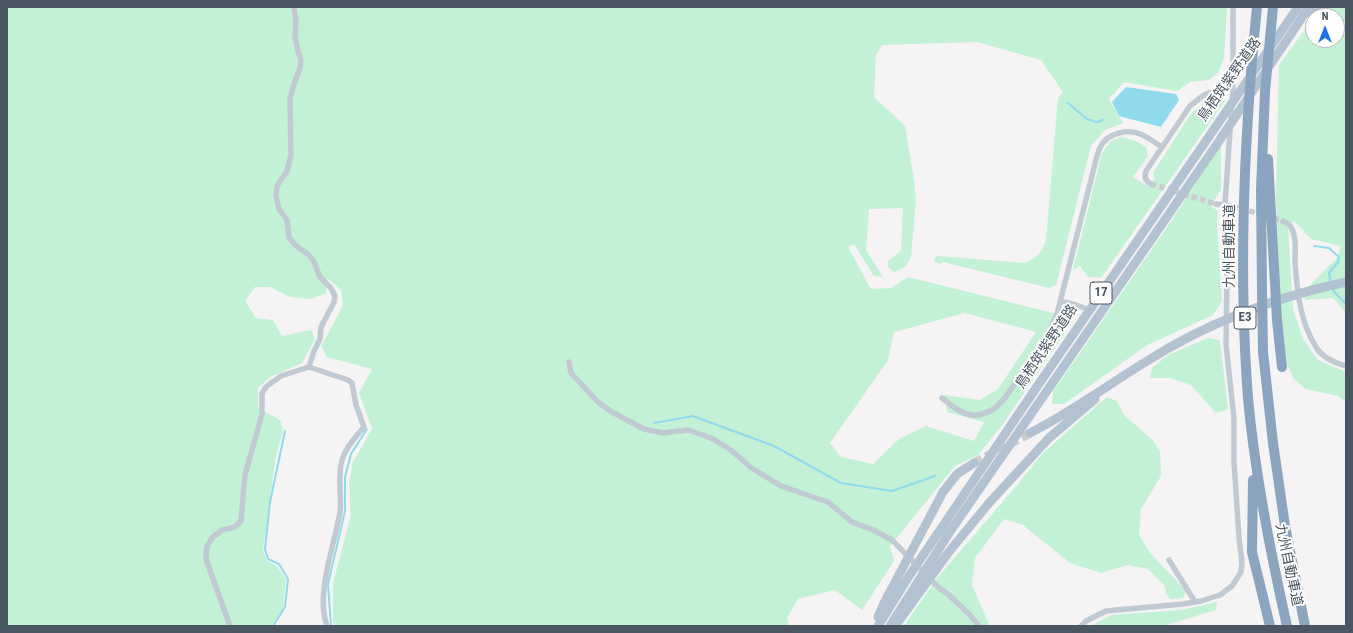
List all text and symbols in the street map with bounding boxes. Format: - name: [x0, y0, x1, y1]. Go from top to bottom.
- north arrow: [1305, 8, 1345, 48]
- text: N: [1322, 10, 1328, 23]
- street label: 鳥栖筑紫野道路: [1195, 35, 1265, 125]
- street label: 九州自動車道: [1222, 204, 1238, 288]
- road number: 17: [1090, 282, 1112, 304]
- street label: 鳥栖筑紫野道路: [1013, 302, 1081, 392]
- road number: E3: [1234, 307, 1256, 329]
- street label: 九州自動車道: [1271, 522, 1305, 608]

